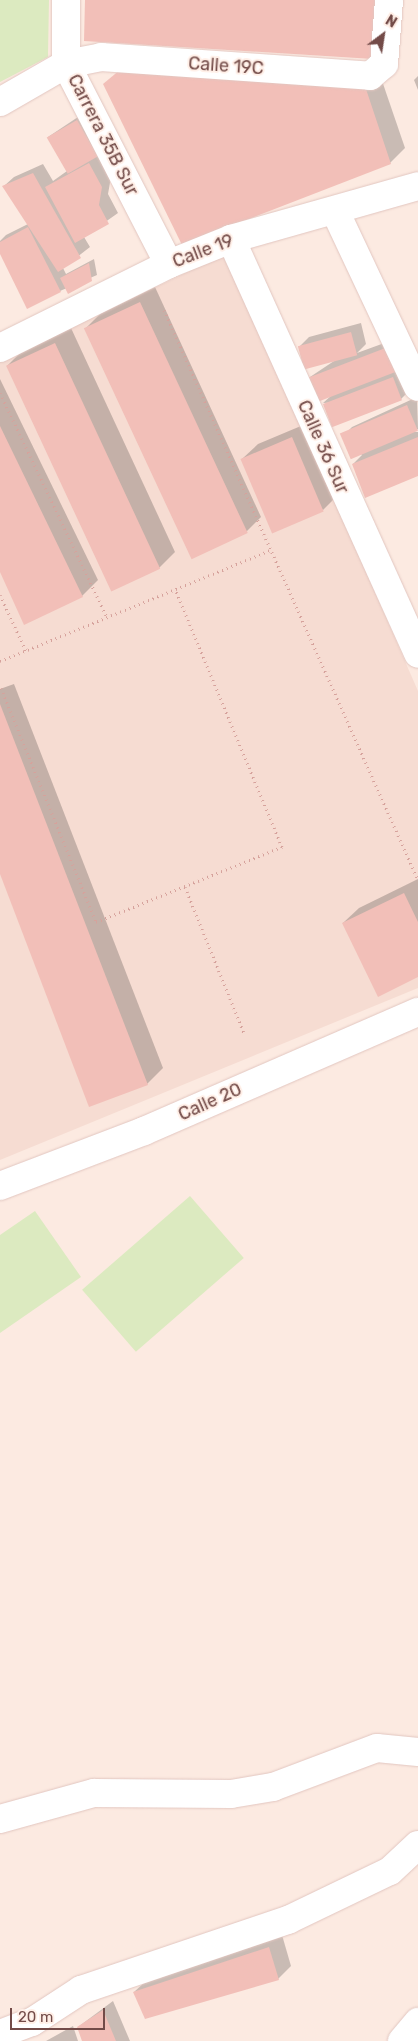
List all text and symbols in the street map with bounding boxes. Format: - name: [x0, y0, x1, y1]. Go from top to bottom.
- north arrow: [358, 10, 408, 60]
- text: N: [382, 12, 400, 32]
- street label: Calle 19C: [188, 53, 264, 79]
- street label: Carrera 35B Sur: [63, 71, 143, 199]
- street label: Calle 19: [169, 230, 237, 272]
- street label: Calle 36 Sur: [293, 397, 353, 497]
- street label: Calle 20: [175, 1078, 245, 1126]
- scale bar: [12, 1998, 108, 2030]
- text: 20 m: [18, 2008, 53, 2026]

